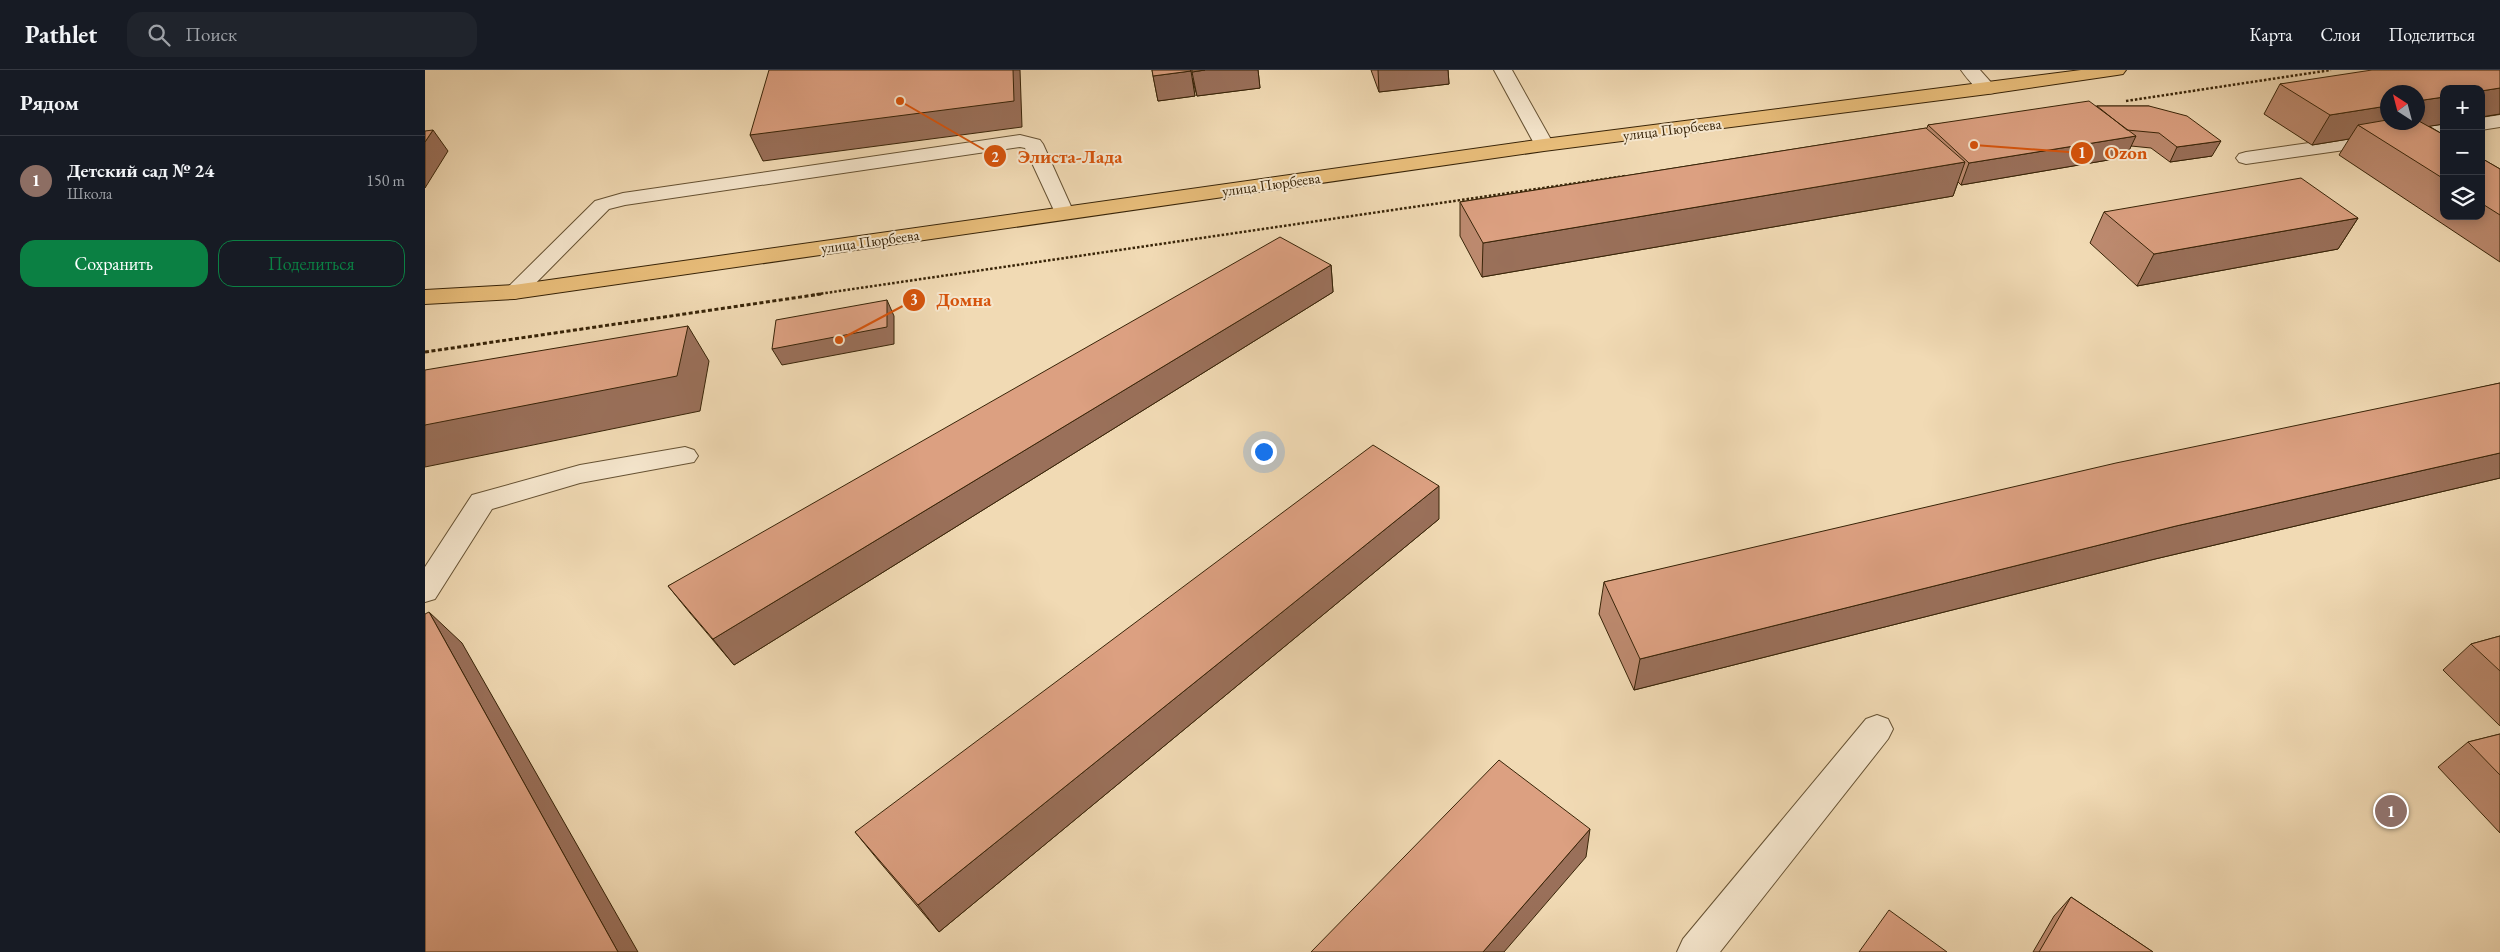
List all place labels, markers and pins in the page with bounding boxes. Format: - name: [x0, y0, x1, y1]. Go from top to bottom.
- callout: Ozon: [2070, 136, 2158, 170]
- callout: Элиста-Лада: [982, 139, 1133, 173]
- callout: Домна: [902, 283, 1002, 317]
- pin: 1: [2375, 792, 2407, 830]

